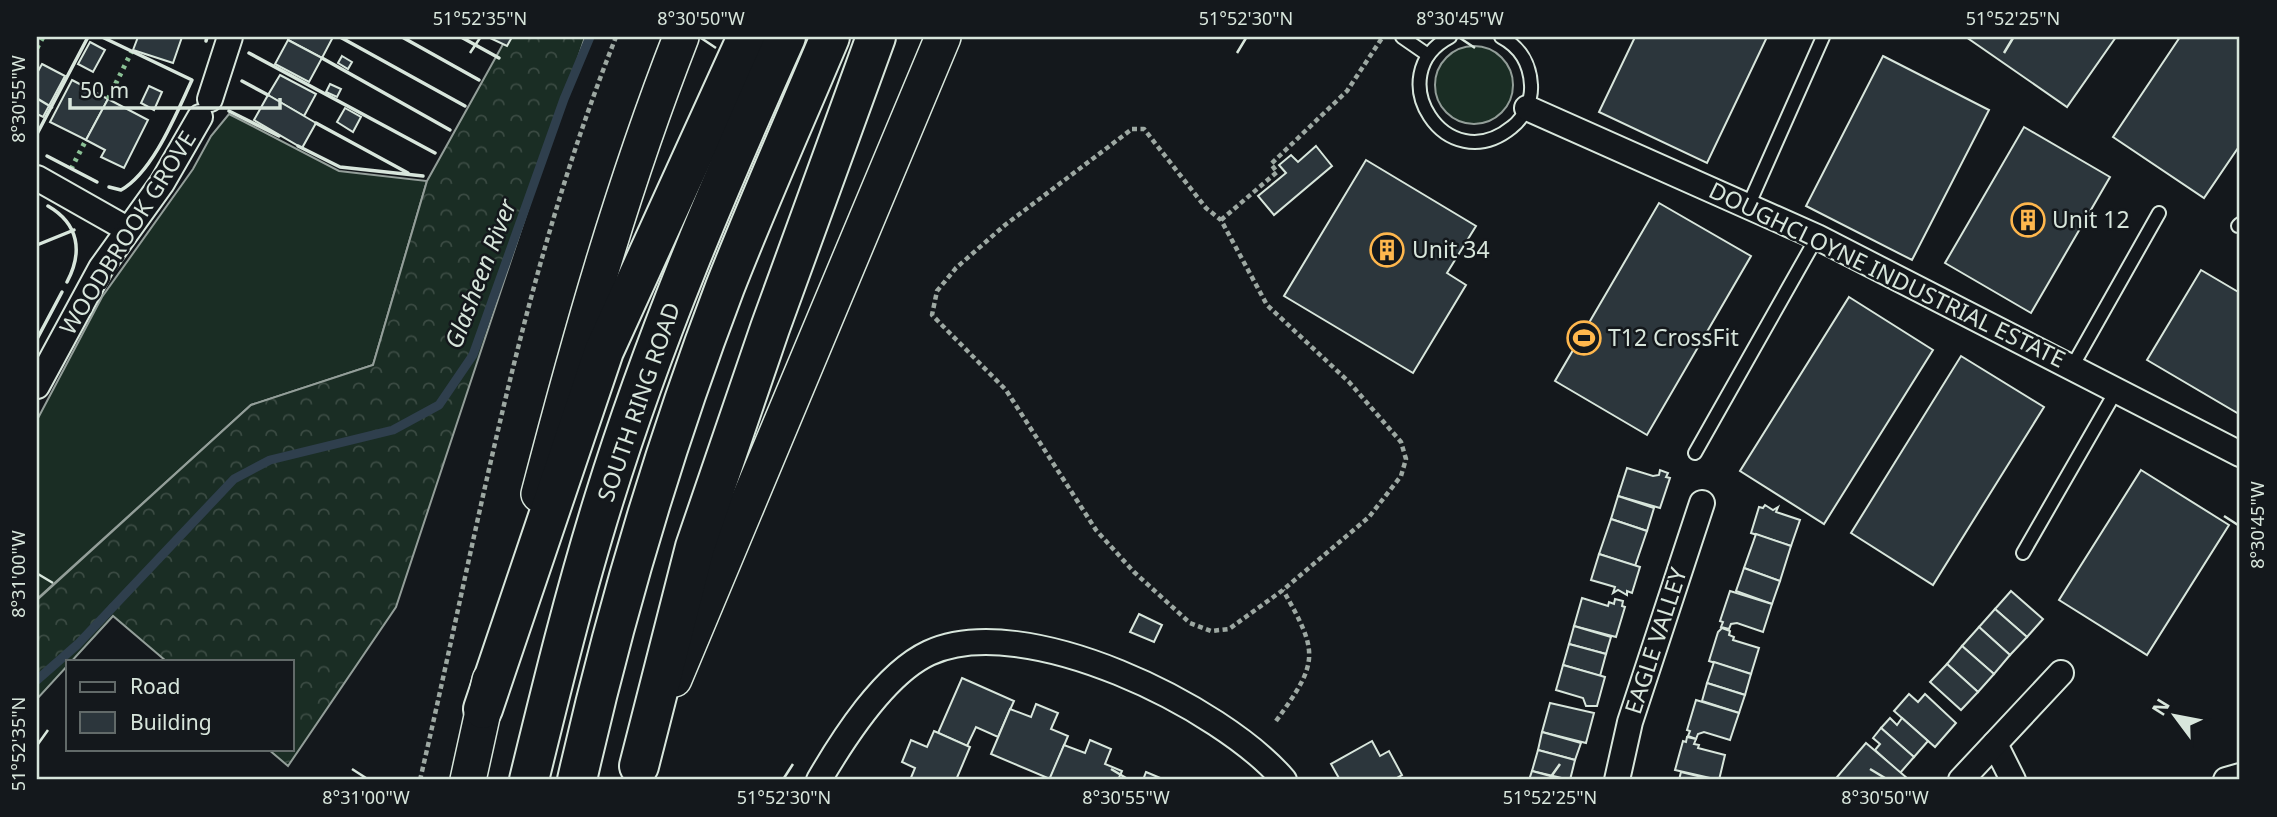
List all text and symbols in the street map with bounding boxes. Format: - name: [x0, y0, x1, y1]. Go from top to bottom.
- text: 51°52'35"N: [433, 6, 527, 30]
- text: 8°30'50"W: [657, 6, 745, 30]
- text: 51°52'30"N: [1199, 6, 1293, 30]
- text: 8°30'45"W: [1416, 6, 1504, 30]
- text: 51°52'25"N: [1966, 6, 2060, 30]
- text: 8°30'55"W: [6, 55, 30, 143]
- scale bar: [70, 66, 280, 110]
- text: 50 m: [80, 76, 129, 104]
- street label: WOODBROOK GROVE: [51, 124, 203, 340]
- street label: DOUGHCLOYNE INDUSTRIAL ESTATE: [1704, 174, 2071, 375]
- water label: Glasheen River: [436, 193, 524, 353]
- building icon: Unit 12: [2009, 201, 2047, 239]
- place label: Unit 12: [2052, 203, 2130, 235]
- building icon: Unit 34: [1368, 231, 1406, 269]
- place label: Unit 34: [1412, 233, 1490, 265]
- street label: SOUTH RING ROAD: [589, 298, 687, 506]
- sports icon: T12 CrossFit: [1565, 319, 1603, 357]
- place label: T12 CrossFit: [1608, 321, 1739, 353]
- text: 8°30'45"W: [2245, 481, 2269, 569]
- text: 8°31'00"W: [6, 530, 30, 618]
- street label: EAGLE VALLEY: [1616, 562, 1694, 718]
- legend: [66, 660, 294, 750]
- text: Road: [130, 672, 180, 700]
- north arrow: [2140, 680, 2210, 750]
- text: N: [2145, 694, 2176, 720]
- text: 51°52'35"N: [6, 697, 30, 791]
- text: Building: [130, 708, 212, 736]
- text: 8°31'00"W: [322, 785, 410, 809]
- text: 51°52'30"N: [737, 785, 831, 809]
- text: 8°30'55"W: [1082, 785, 1170, 809]
- text: 51°52'25"N: [1503, 785, 1597, 809]
- text: 8°30'50"W: [1841, 785, 1929, 809]

